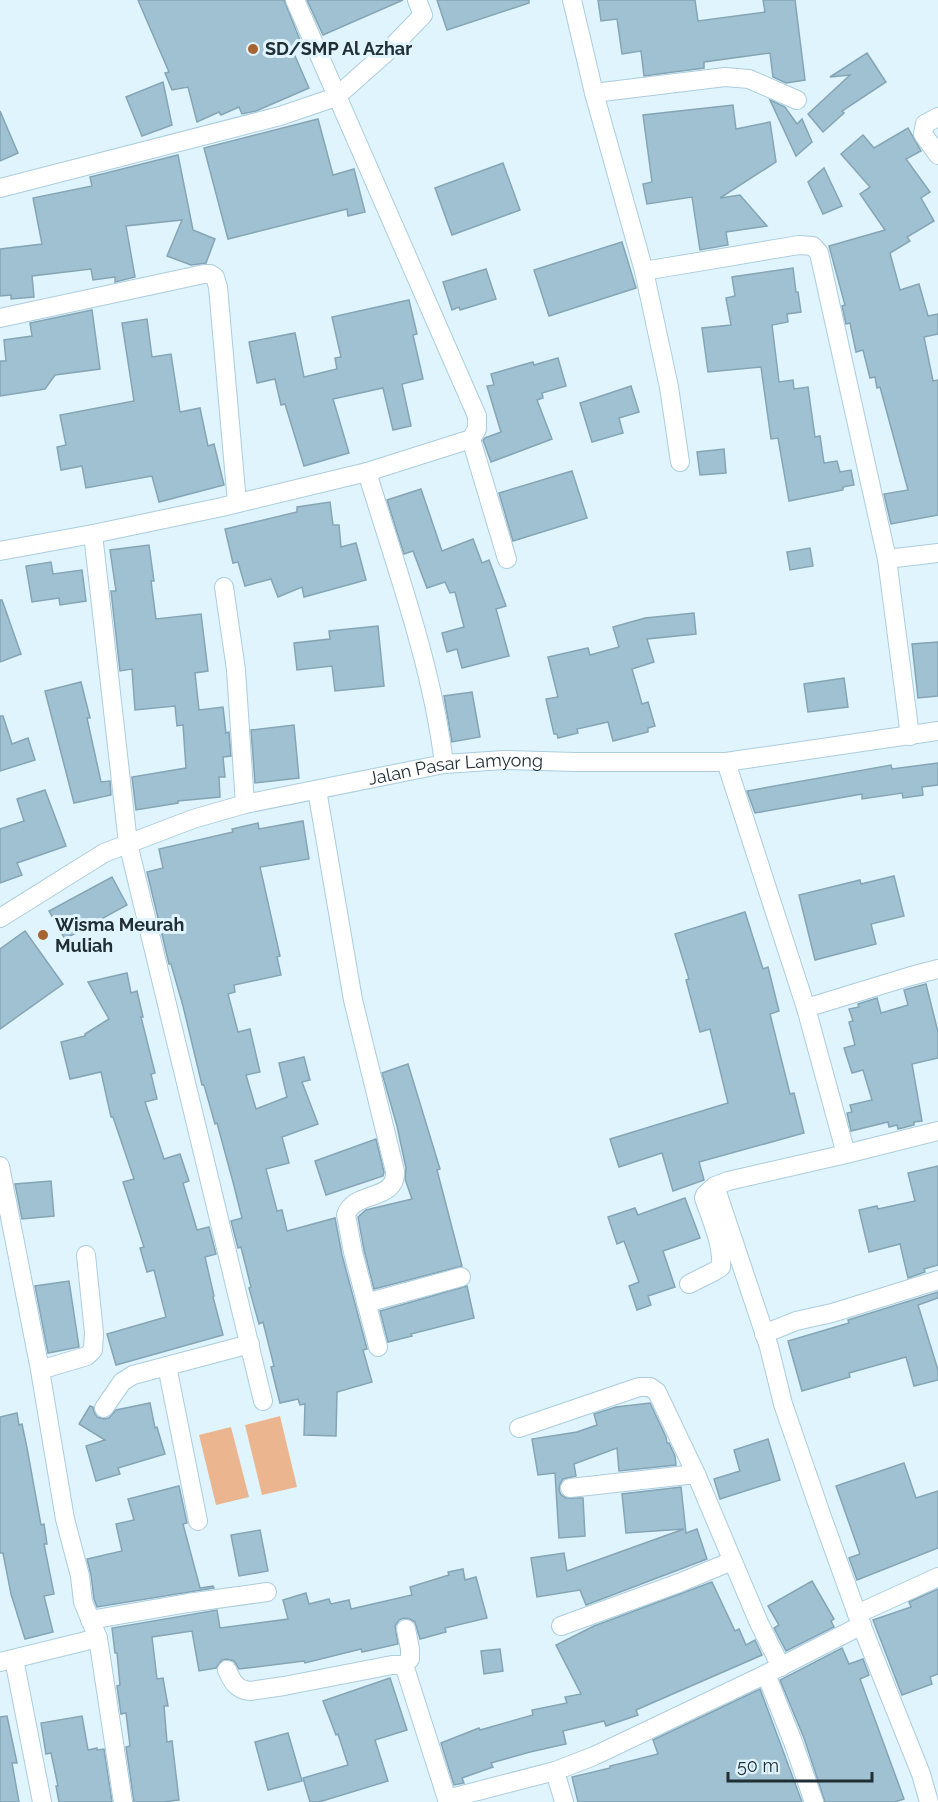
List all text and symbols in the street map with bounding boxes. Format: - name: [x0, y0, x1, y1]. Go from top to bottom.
- place label: SD/SMP Al Azhar: [265, 38, 412, 59]
- marker: SD/SMP Al Azhar: [246, 42, 260, 56]
- street label: Jalan Pasar Lamyong: [366, 749, 543, 789]
- place label: Wisma Meurah Muliah: [55, 914, 184, 956]
- marker: Wisma Meurah Muliah: [36, 928, 50, 942]
- scale bar: [728, 1745, 872, 1783]
- text: 50 m: [737, 1755, 779, 1776]

